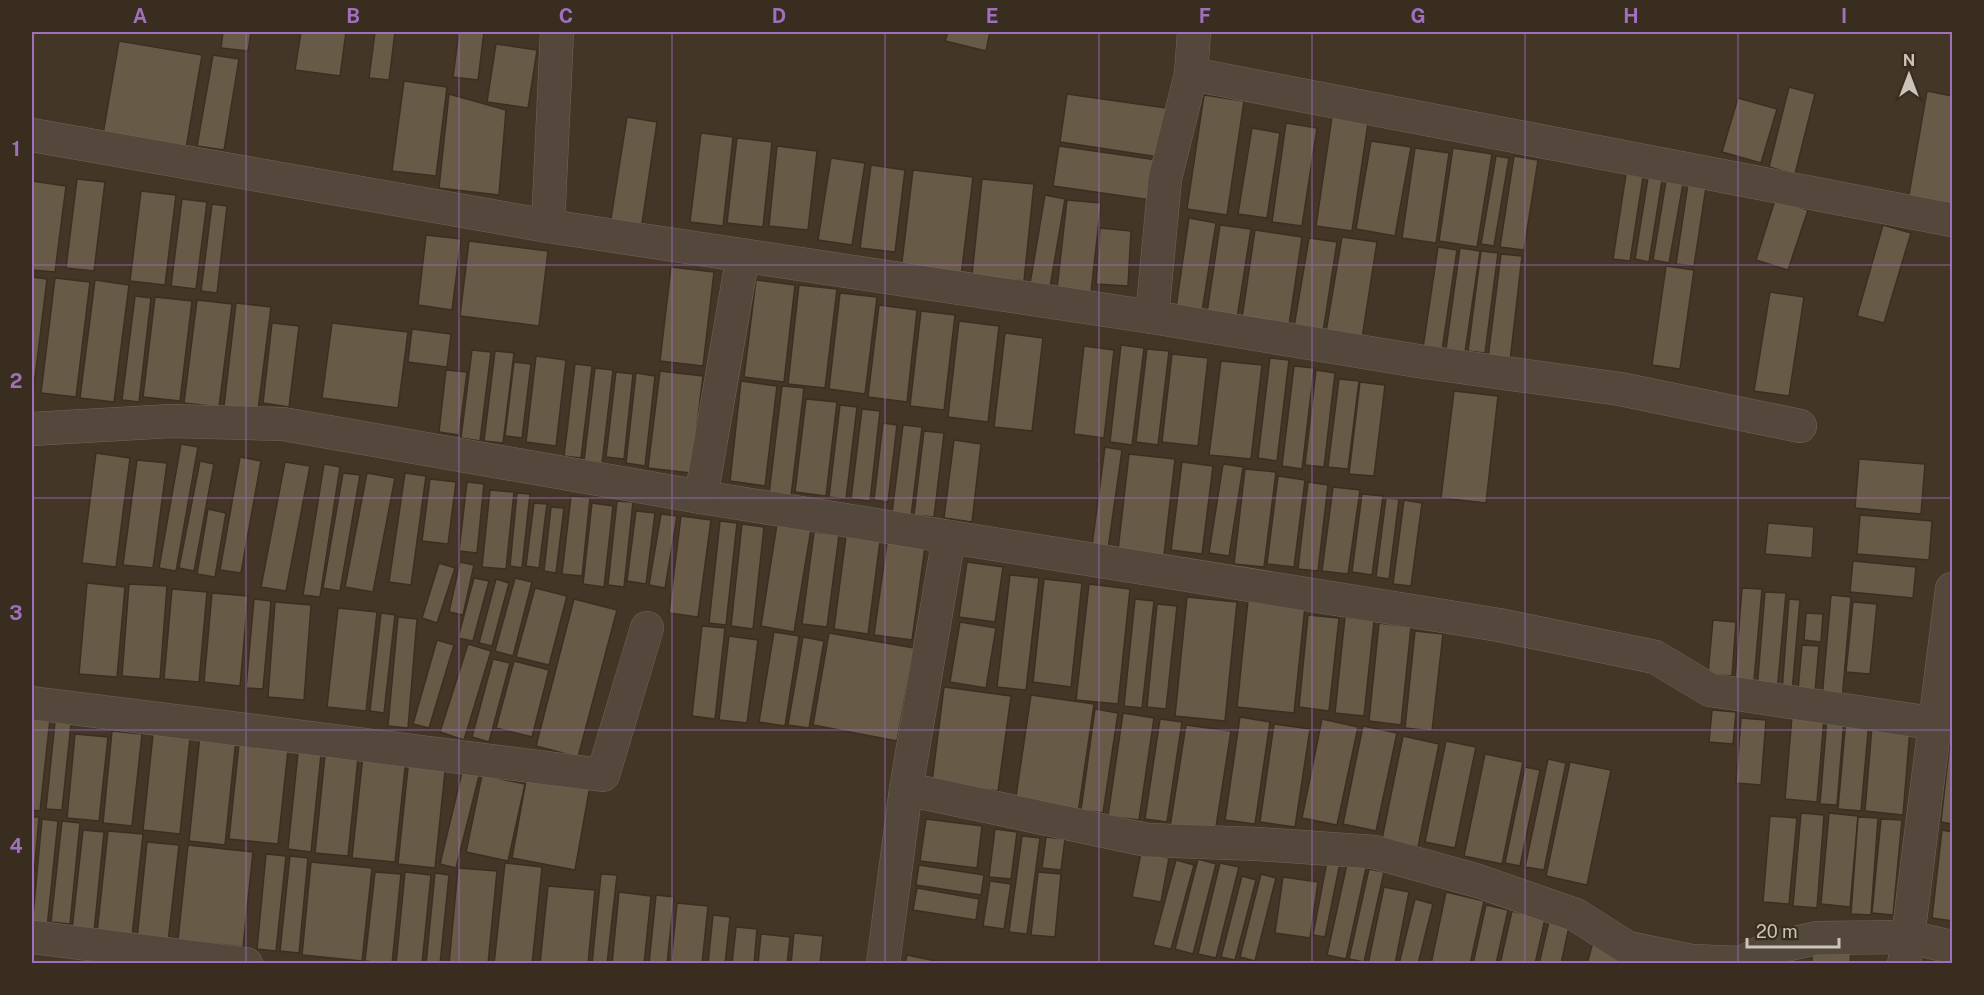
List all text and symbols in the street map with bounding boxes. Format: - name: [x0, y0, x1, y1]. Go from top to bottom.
- text: A: [133, 4, 147, 28]
- text: B: [346, 4, 360, 28]
- text: C: [559, 4, 573, 28]
- text: D: [772, 4, 786, 28]
- text: E: [986, 4, 998, 28]
- text: F: [1199, 4, 1211, 28]
- text: G: [1410, 4, 1426, 28]
- text: H: [1623, 4, 1639, 28]
- text: I: [1841, 4, 1847, 28]
- north arrow: [1879, 45, 1939, 105]
- text: N: [1903, 51, 1915, 70]
- text: 1: [12, 137, 20, 161]
- text: 2: [10, 369, 22, 393]
- text: 3: [9, 601, 23, 625]
- text: 4: [9, 834, 23, 858]
- scale bar: [1747, 911, 1838, 949]
- text: 20 m: [1756, 921, 1798, 942]

